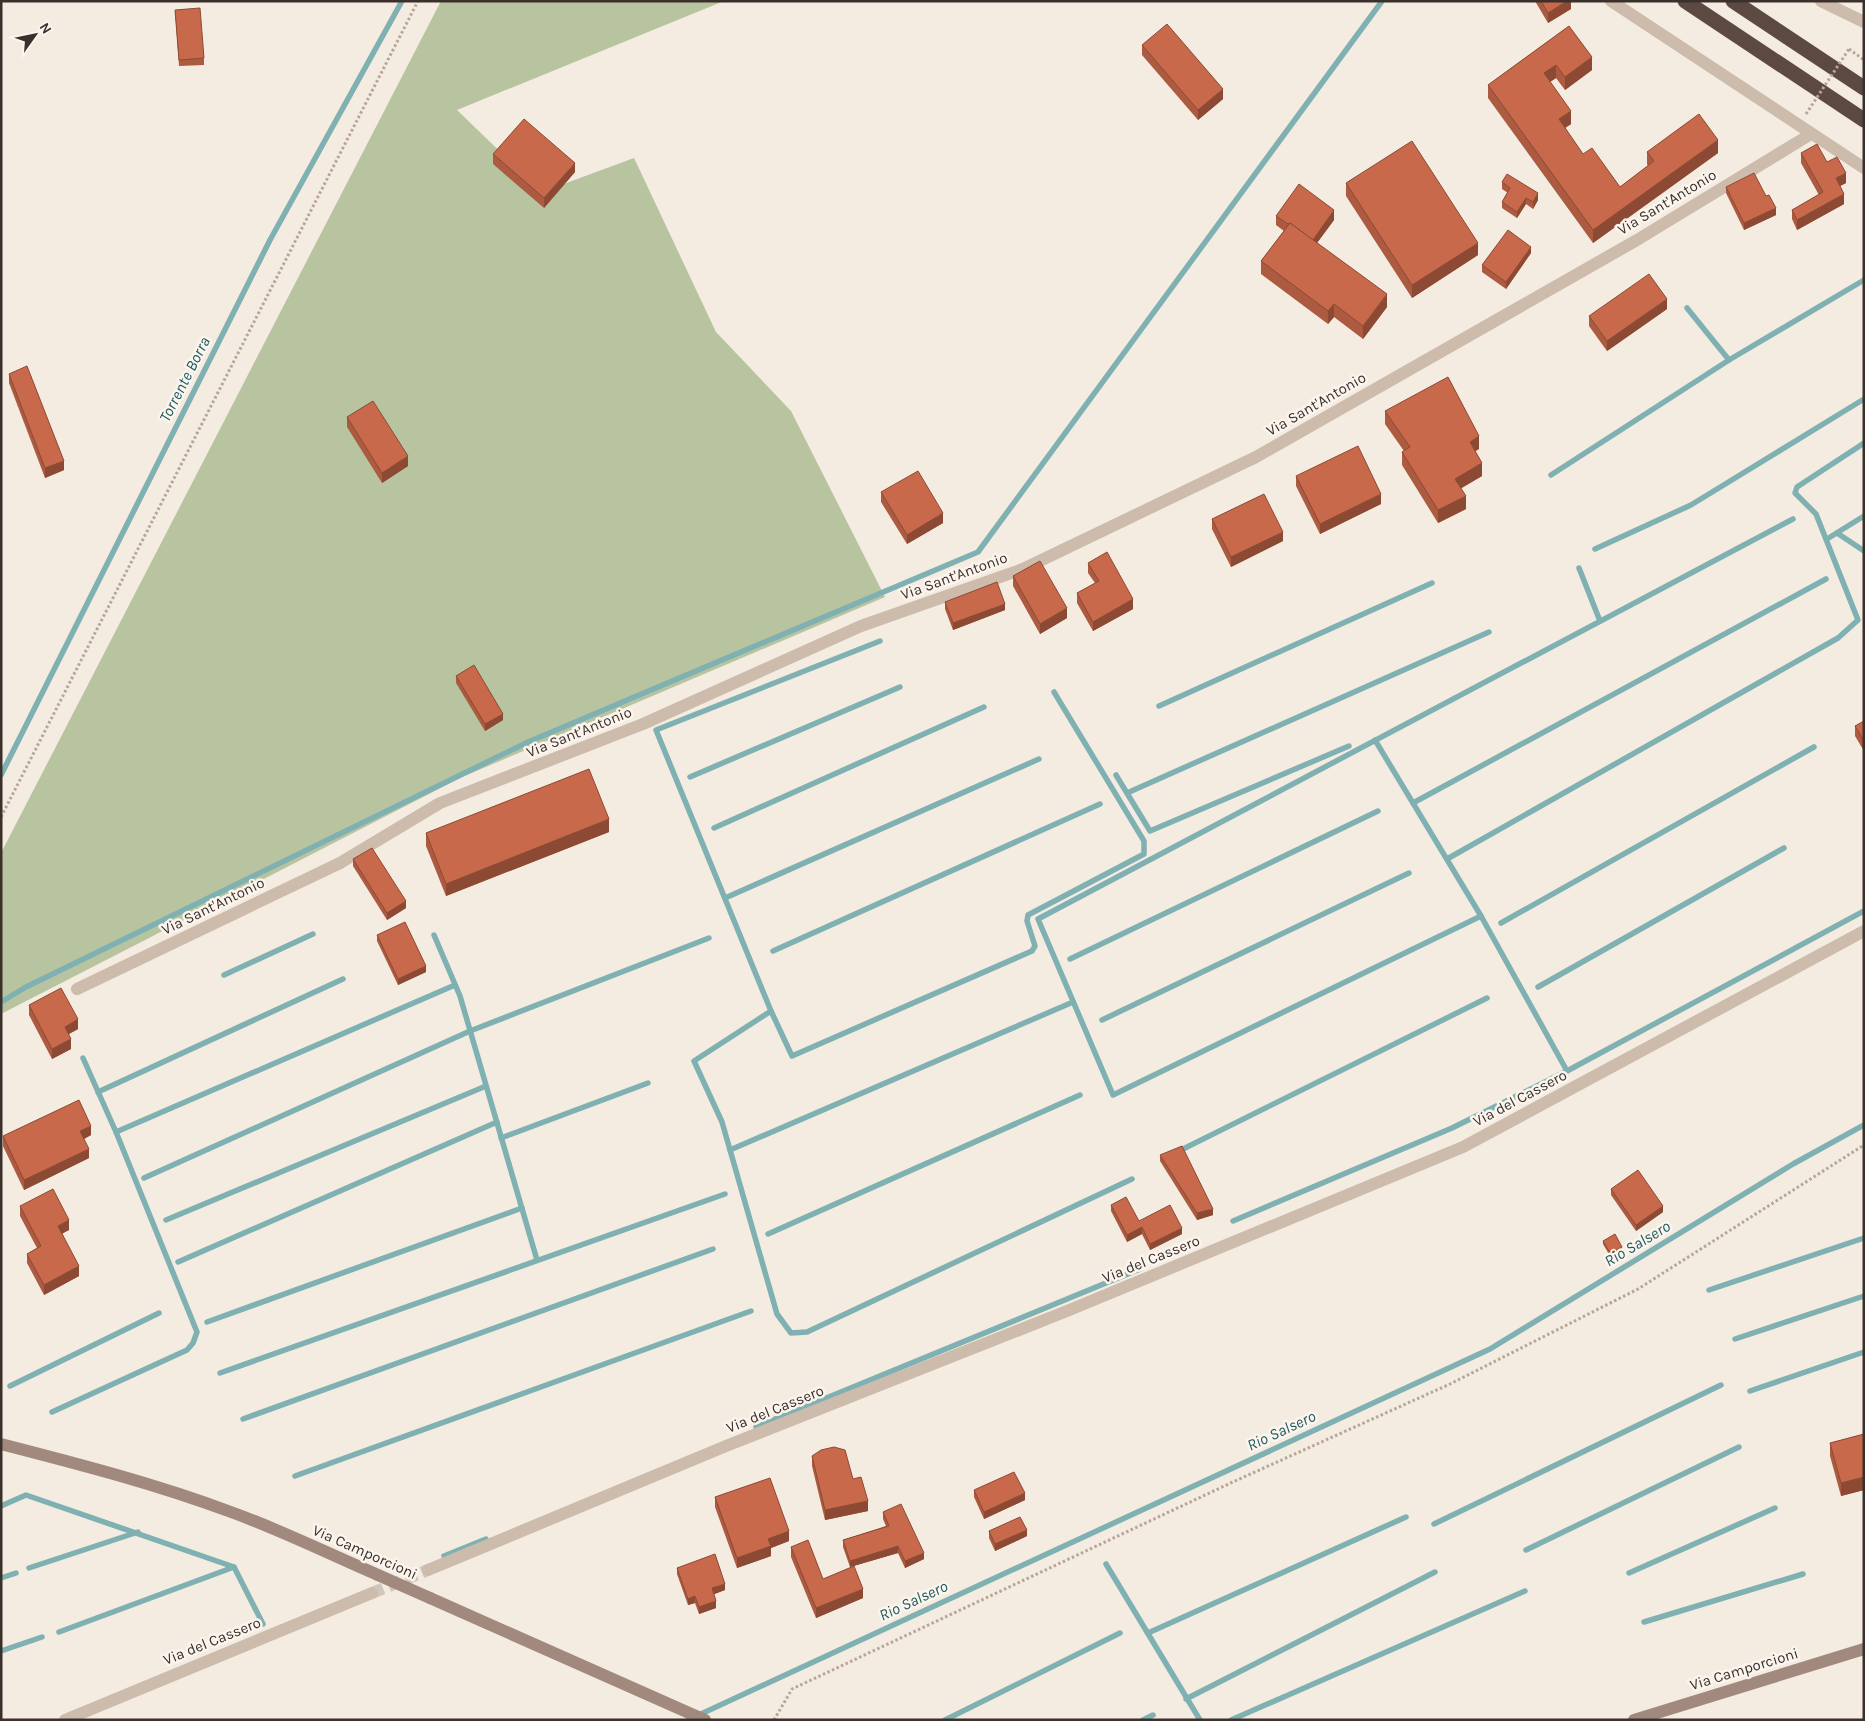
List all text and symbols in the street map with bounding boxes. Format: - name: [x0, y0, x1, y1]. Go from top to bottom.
- north arrow: [10, 10, 60, 60]
- text: N: [36, 19, 55, 37]
- street label: Via Sant'Antonio: [1614, 165, 1720, 239]
- water label: Torrente Borra: [155, 333, 214, 425]
- street label: Via Sant'Antonio: [1263, 368, 1369, 440]
- street label: Via Sant'Antonio: [898, 548, 1010, 604]
- street label: Via Sant'Antonio: [524, 703, 634, 761]
- street label: Via Sant'Antonio: [159, 873, 267, 939]
- street label: Via del Cassero: [1470, 1066, 1570, 1130]
- water label: Rio Salsero: [1601, 1216, 1674, 1271]
- street label: Via del Cassero: [1100, 1231, 1202, 1287]
- street label: Via del Cassero: [724, 1381, 826, 1437]
- water label: Rio Salsero: [1244, 1406, 1319, 1455]
- street label: Via Camporcioni: [310, 1521, 420, 1583]
- water label: Rio Salsero: [876, 1576, 951, 1625]
- street label: Via del Cassero: [161, 1613, 263, 1669]
- street label: Via Camporcioni: [1688, 1644, 1800, 1694]

